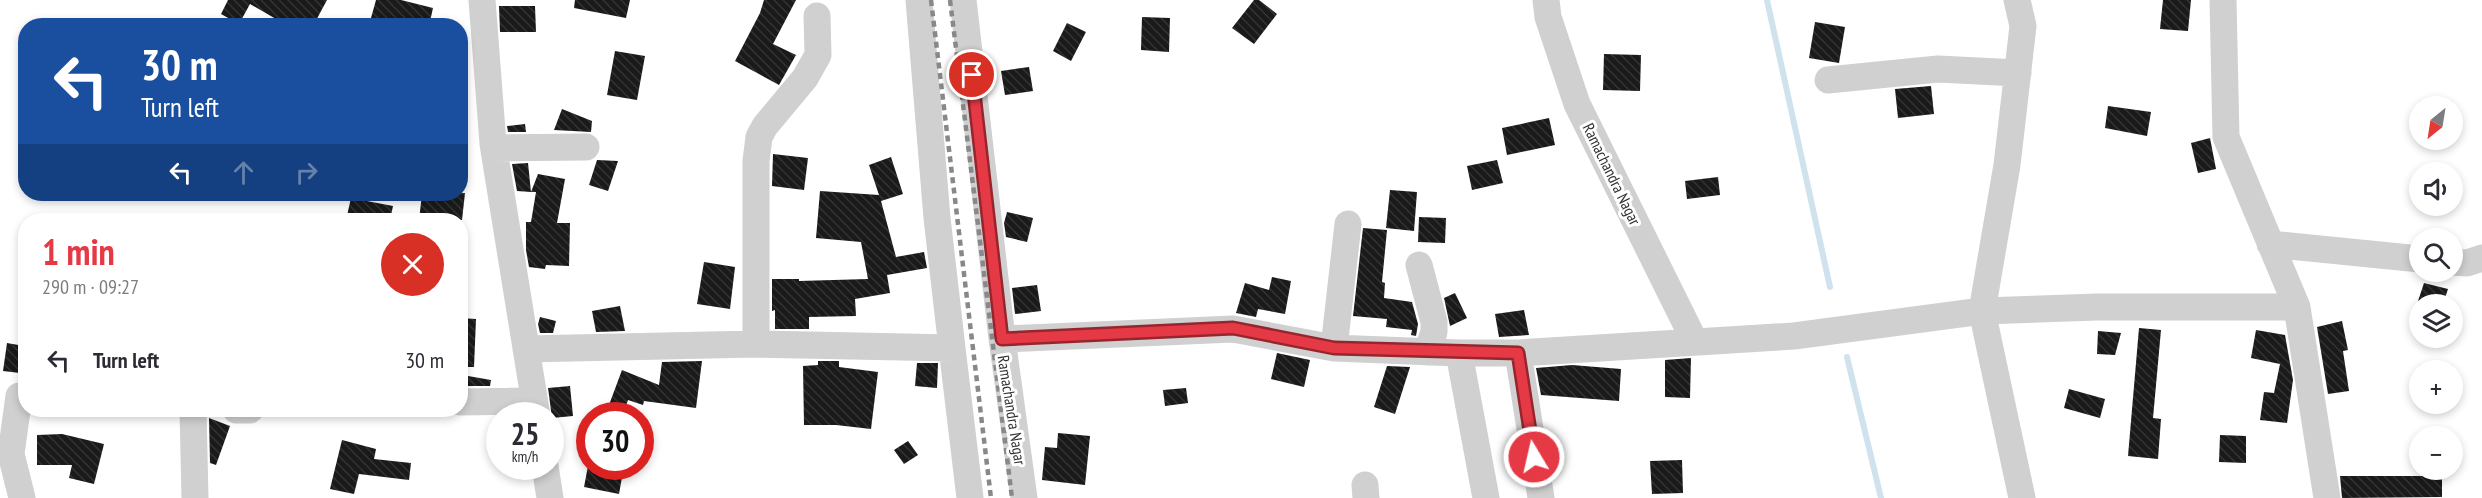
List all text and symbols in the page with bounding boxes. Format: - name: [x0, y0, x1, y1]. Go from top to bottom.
- text: 30 m: [141, 37, 218, 92]
- icon: left: [42, 42, 120, 120]
- pin: [946, 49, 997, 100]
- icon: arrive: [955, 58, 988, 91]
- text: Turn left: [141, 90, 219, 124]
- north arrow: [2409, 96, 2463, 150]
- map controls: [2409, 96, 2463, 480]
- street label: Ramachandra Nagar: [1579, 120, 1646, 229]
- icon: left: [164, 156, 197, 189]
- icon: ahead: [227, 156, 260, 189]
- icon: right: [290, 156, 323, 189]
- button: sound: [2409, 162, 2463, 216]
- text: 1 min: [42, 228, 115, 275]
- button: search: [2409, 228, 2463, 282]
- button: close: [381, 233, 444, 296]
- text: 290 m · 09:27: [42, 274, 139, 300]
- button: layers: [2409, 294, 2463, 348]
- icon: left: [42, 344, 75, 377]
- text: Turn left: [93, 346, 159, 374]
- text: 30 m: [405, 346, 444, 374]
- street label: Ramachandra Nagar: [993, 354, 1031, 467]
- button: +: [2409, 360, 2463, 414]
- speed limit sign: 30: [576, 402, 654, 480]
- text: 25: [511, 414, 539, 453]
- position arrow: [1502, 425, 1566, 489]
- button: −: [2409, 426, 2463, 480]
- text: km/h: [512, 447, 538, 466]

